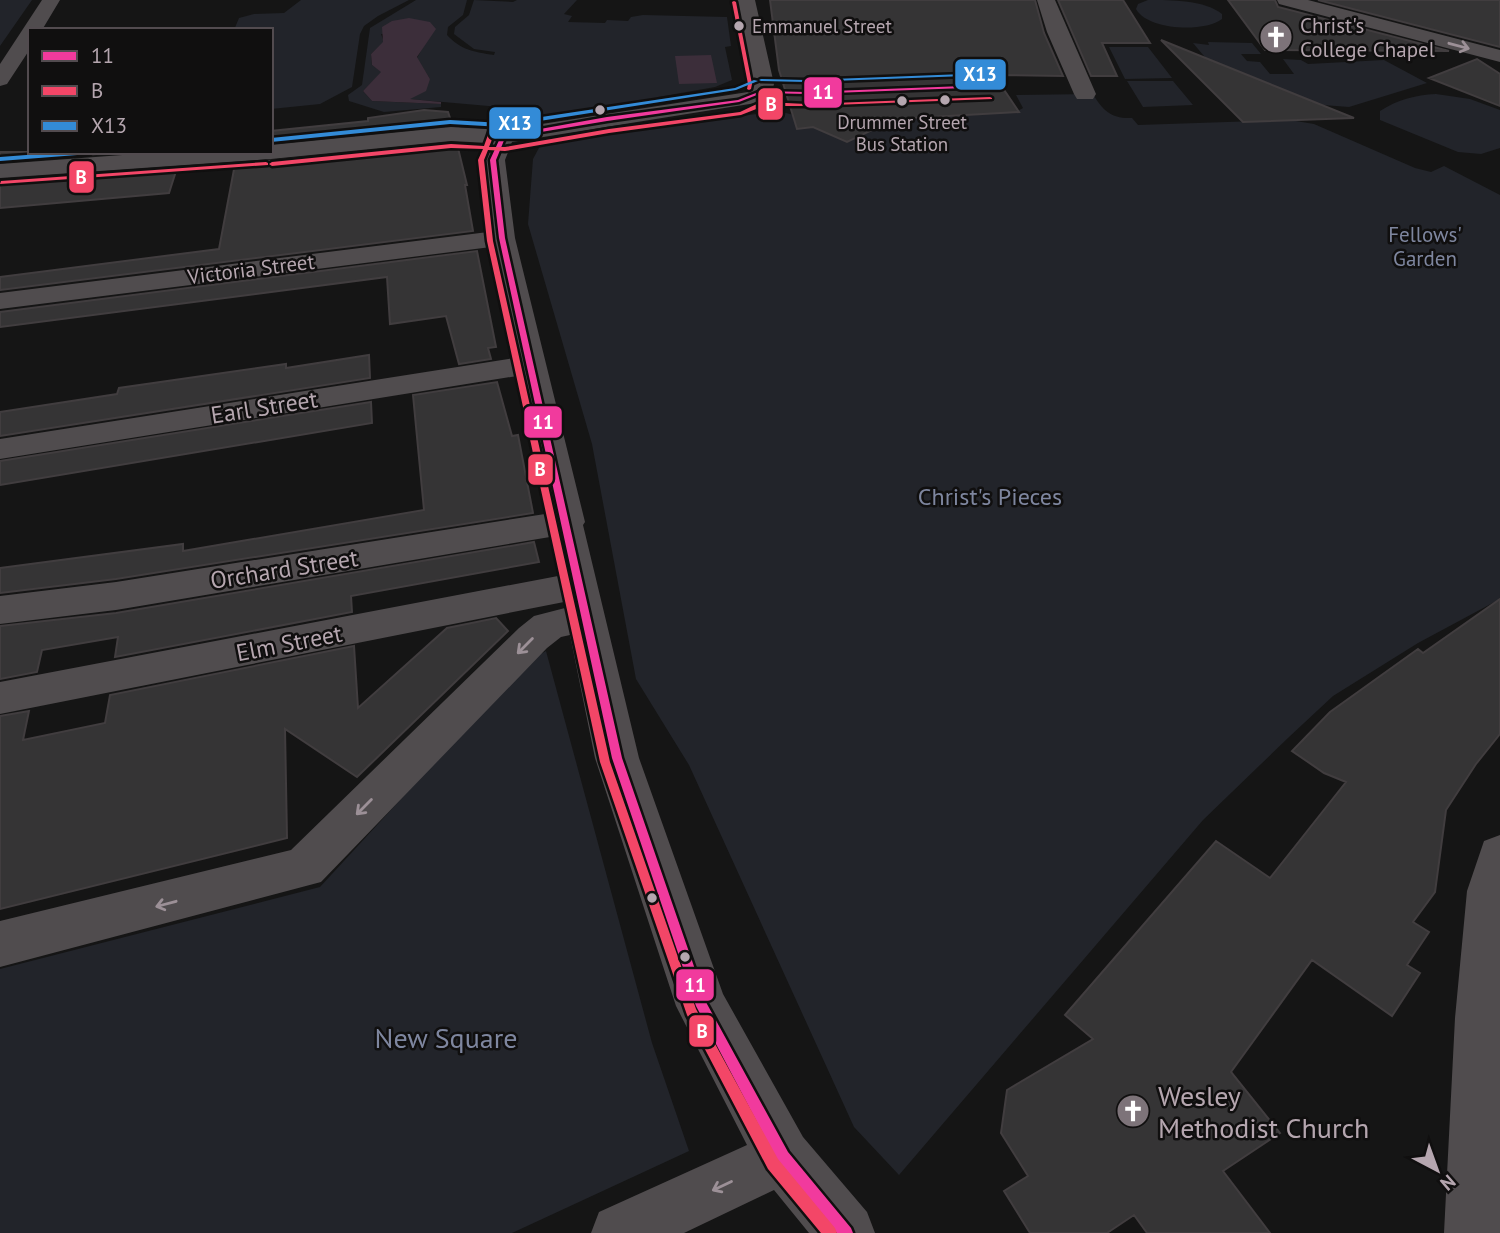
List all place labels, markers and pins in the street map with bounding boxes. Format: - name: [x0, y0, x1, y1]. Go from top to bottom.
- place label: Christ's College Chapel: [1300, 12, 1435, 63]
- place label: Emmanuel Street: [752, 14, 892, 38]
- church icon: Christ's College Chapel: [1257, 18, 1295, 56]
- marker: Emmanuel Street: [732, 19, 746, 33]
- unlabelled marker: [938, 93, 952, 107]
- marker: Drummer Street Bus Station: [895, 94, 909, 108]
- unlabelled marker: [593, 103, 607, 117]
- place label: Drummer Street Bus Station: [837, 110, 967, 156]
- unlabelled marker: [645, 891, 659, 905]
- unlabelled marker: [678, 950, 692, 964]
- place label: Wesley Methodist Church: [1158, 1077, 1369, 1146]
- church icon: Wesley Methodist Church: [1114, 1092, 1152, 1130]

